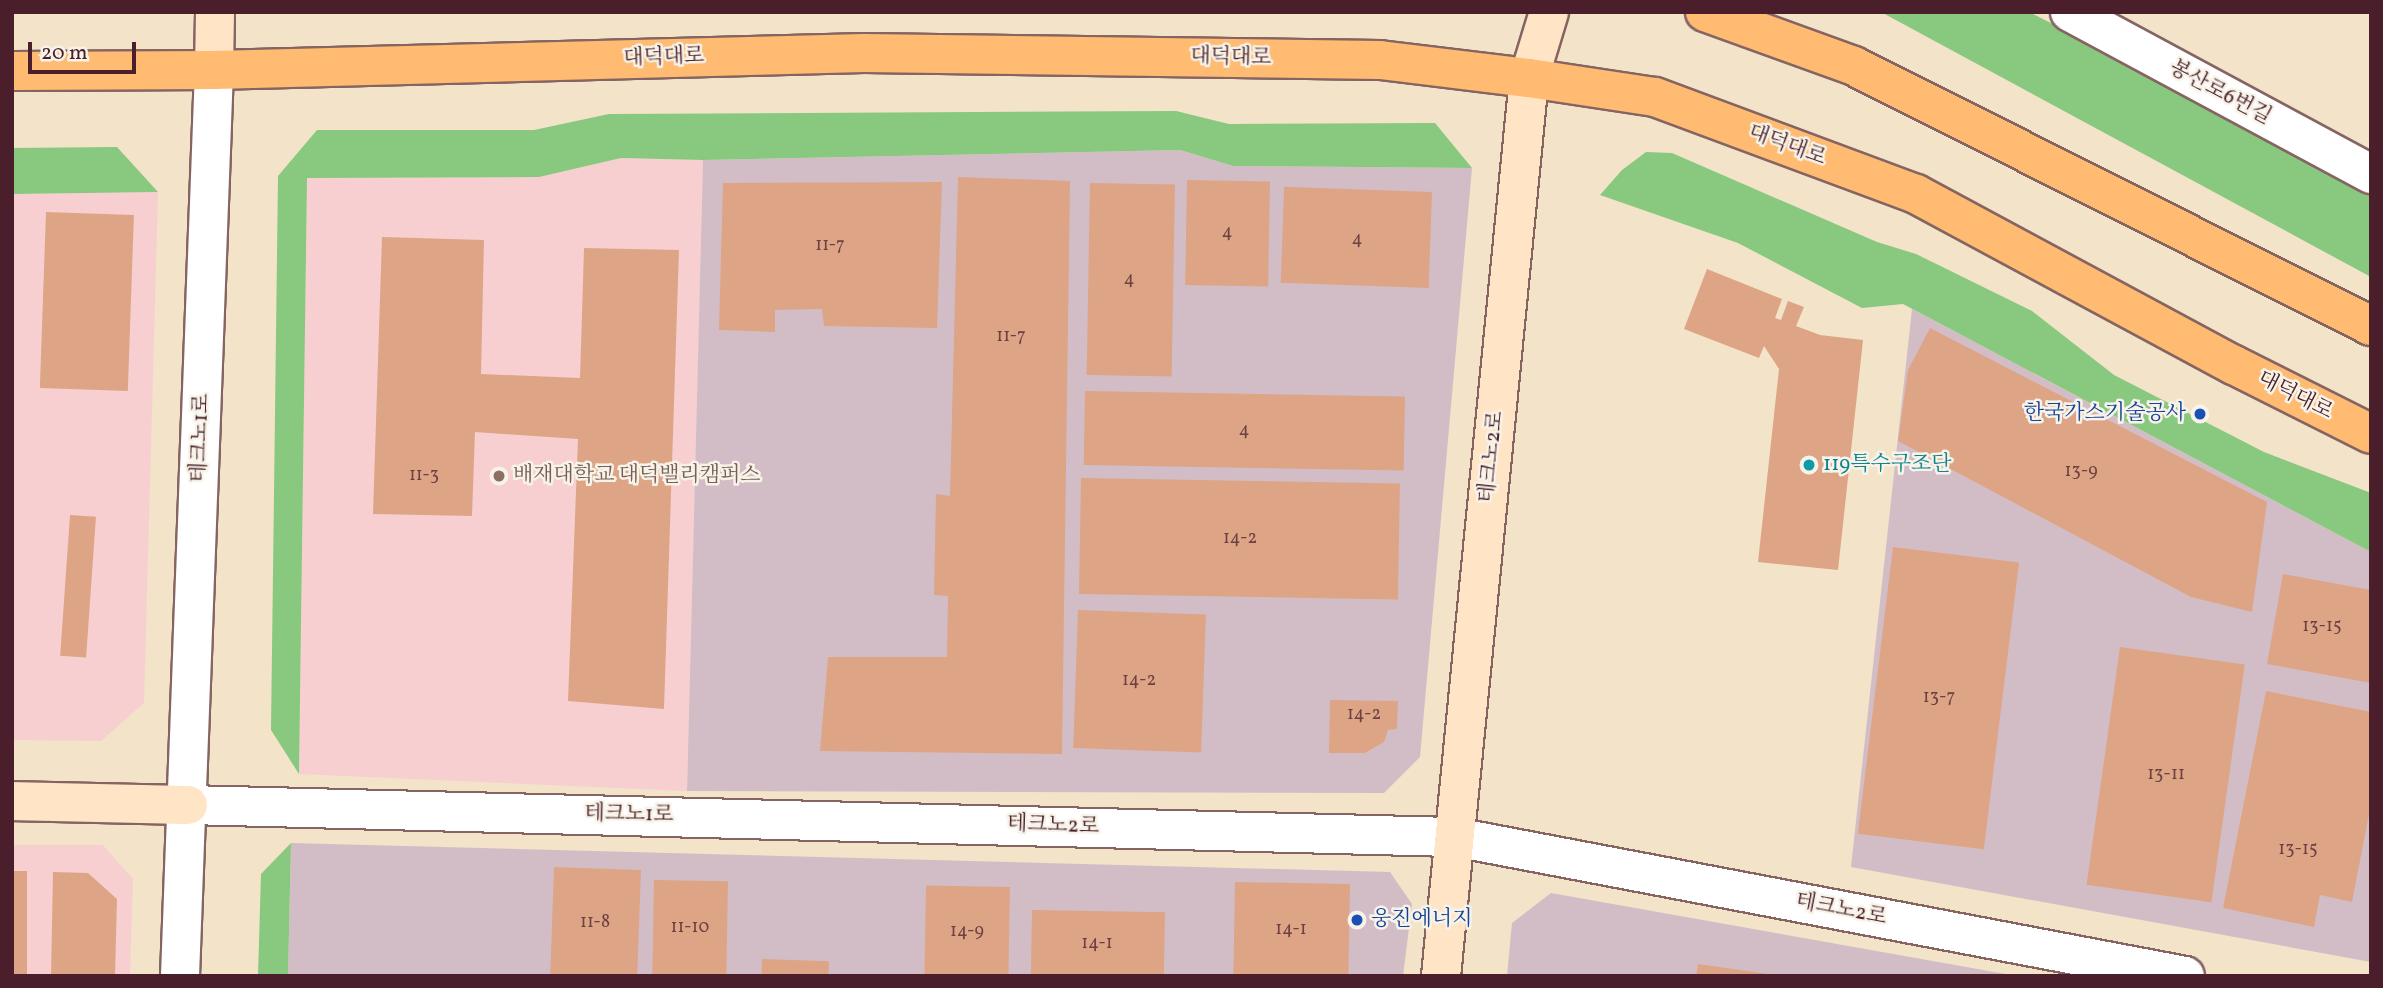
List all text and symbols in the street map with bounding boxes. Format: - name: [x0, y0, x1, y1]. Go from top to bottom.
- scale bar: [32, 28, 140, 72]
- text: 20 m: [41, 39, 87, 68]
- street label: 대덕대로: [623, 44, 705, 72]
- street label: 대덕대로: [1190, 45, 1272, 71]
- street label: 봉산로6번길: [2165, 56, 2275, 130]
- street label: 대덕대로: [1745, 120, 1829, 172]
- house number: 4: [1222, 222, 1232, 244]
- house number: 4: [1352, 229, 1362, 251]
- house number: 11-7: [815, 235, 845, 257]
- house number: 4: [1124, 269, 1134, 291]
- house number: 11-7: [996, 326, 1026, 348]
- street label: 대덕대로: [2253, 366, 2337, 426]
- street label: 테크노1로: [187, 393, 215, 483]
- place label: 한국가스기술공사: [2024, 401, 2186, 427]
- marker: 한국가스기술공사: [2192, 406, 2208, 422]
- street label: 테크노2로: [1475, 410, 1509, 504]
- house number: 4: [1239, 420, 1249, 442]
- place label: 119특수구조단: [1823, 452, 1952, 478]
- marker: 119특수구조단: [1801, 457, 1817, 473]
- house number: 13-9: [2064, 461, 2098, 483]
- place label: 배재대학교 대덕밸리캠퍼스: [513, 463, 761, 489]
- house number: 11-3: [409, 465, 439, 487]
- marker: 배재대학교 대덕밸리캠퍼스: [491, 468, 507, 484]
- house number: 14-2: [1223, 528, 1257, 550]
- house number: 13-15: [2302, 616, 2342, 638]
- house number: 14-2: [1122, 670, 1156, 692]
- house number: 13-7: [1923, 687, 1955, 709]
- house number: 14-2: [1347, 704, 1381, 726]
- house number: 13-11: [2147, 764, 2185, 786]
- street label: 테크노1로: [584, 802, 674, 828]
- street label: 테크노2로: [1006, 812, 1100, 840]
- house number: 13-15: [2278, 839, 2318, 861]
- street label: 테크노2로: [1793, 889, 1889, 931]
- place label: 웅진에너지: [1371, 907, 1472, 933]
- house number: 11-8: [580, 912, 610, 934]
- marker: 웅진에너지: [1349, 912, 1365, 928]
- house number: 11-10: [671, 917, 709, 939]
- house number: 14-1: [1275, 919, 1307, 941]
- house number: 14-9: [950, 921, 984, 943]
- house number: 14-1: [1081, 933, 1113, 955]

